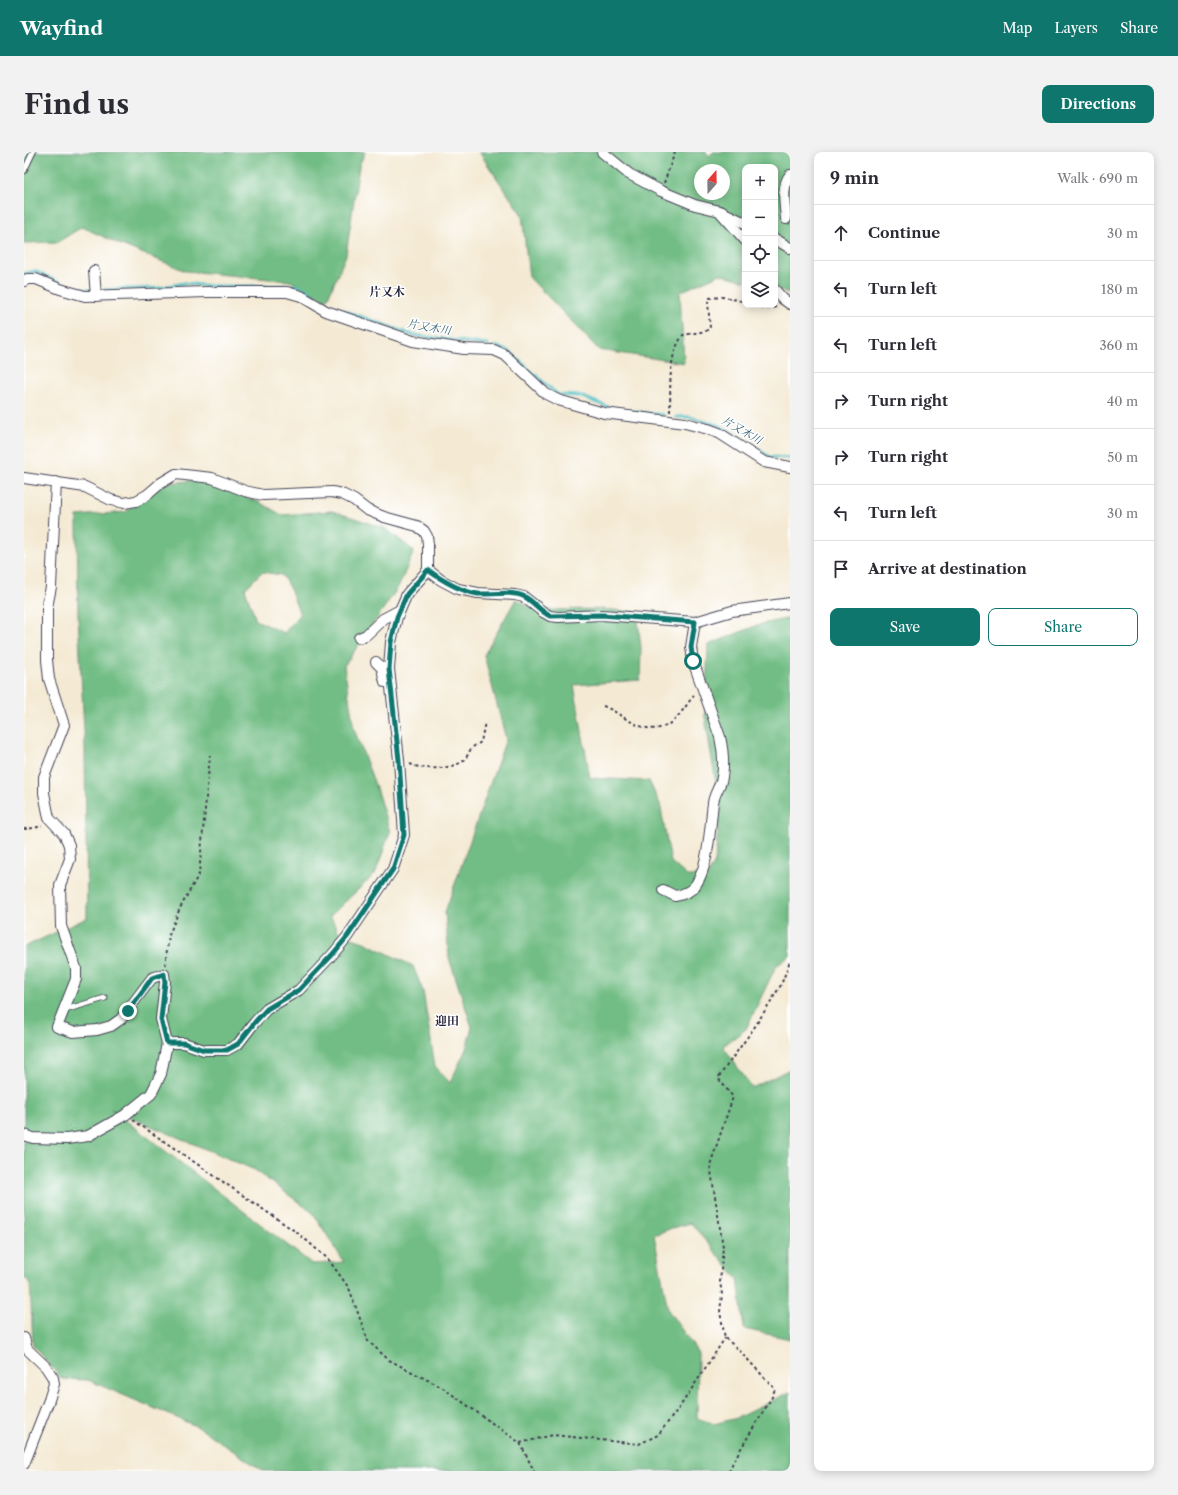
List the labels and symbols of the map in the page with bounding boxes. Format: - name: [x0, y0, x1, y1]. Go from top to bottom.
- north arrow: [694, 164, 730, 200]
- district label: 片又木: [369, 284, 405, 299]
- water label: 片又木川: [406, 316, 453, 338]
- water label: 片又木川: [719, 413, 765, 448]
- route start: [684, 652, 702, 670]
- route end: [119, 1002, 137, 1020]
- district label: 迎田: [435, 1013, 459, 1028]

